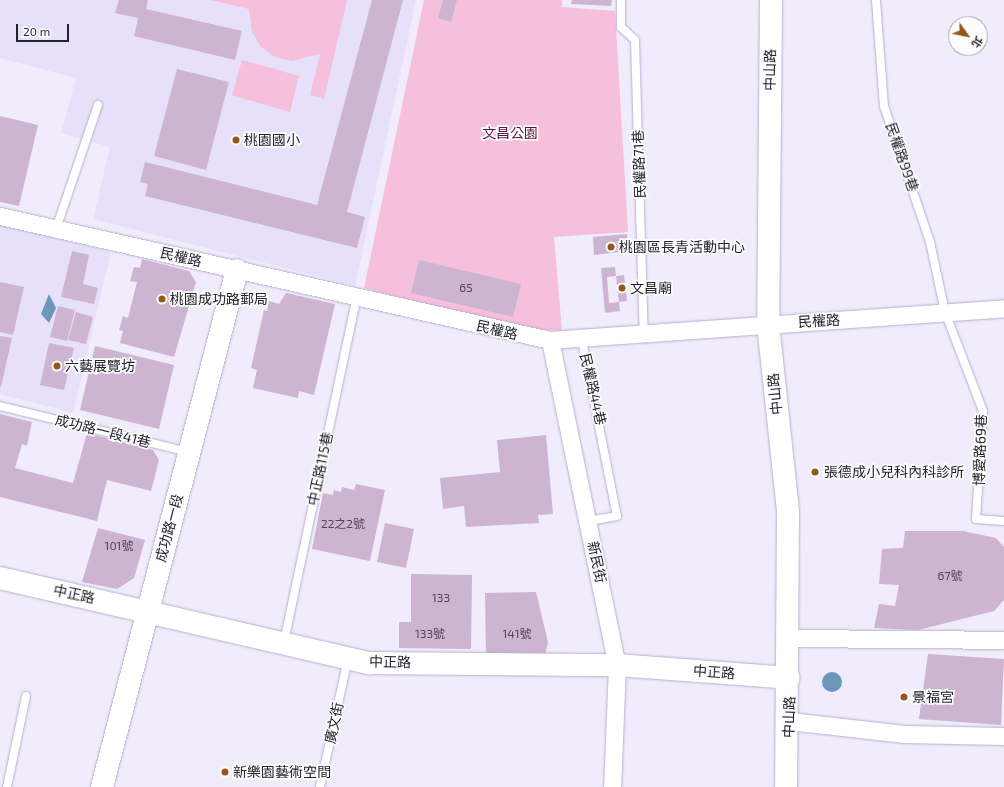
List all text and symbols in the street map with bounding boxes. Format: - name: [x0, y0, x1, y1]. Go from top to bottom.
- scale bar: [18, 16, 71, 42]
- north arrow: [948, 16, 988, 56]
- text: 20 m: [23, 24, 50, 38]
- text: 北: [969, 34, 986, 50]
- street label: 中山路: [761, 49, 779, 91]
- street label: 民權路99巷: [882, 120, 922, 194]
- park label: 文昌公園: [482, 125, 538, 141]
- street label: 民權路71巷: [629, 129, 649, 199]
- place label: 桃園國小: [244, 132, 300, 148]
- marker: 桃園國小: [231, 135, 241, 145]
- place label: 桃園區長青活動中心: [619, 239, 745, 255]
- marker: 桃園區長青活動中心: [606, 242, 616, 252]
- street label: 民權路: [159, 244, 203, 270]
- place label: 文昌廟: [630, 280, 672, 296]
- house number: 65: [459, 281, 473, 295]
- marker: 文昌廟: [617, 283, 627, 293]
- place label: 桃園成功路郵局: [170, 291, 268, 307]
- marker: 桃園成功路郵局: [157, 294, 167, 304]
- street label: 民權路: [798, 312, 840, 330]
- street label: 民權路: [475, 317, 519, 343]
- street label: 民權路44巷: [577, 351, 609, 427]
- place label: 六藝展覽坊: [65, 358, 135, 374]
- marker: 六藝展覽坊: [52, 361, 62, 371]
- street label: 中山路: [764, 372, 786, 416]
- street label: 成功路一段41巷: [53, 411, 153, 451]
- street label: 博愛路69巷: [970, 414, 990, 486]
- street label: 中正路115巷: [304, 431, 336, 507]
- place label: 張德成小兒科內科診所: [824, 464, 964, 480]
- marker: 張德成小兒科內科診所: [809, 466, 821, 478]
- street label: 成功路一段: [152, 492, 186, 564]
- house number: 22之2號: [321, 517, 365, 531]
- house number: 101號: [105, 539, 133, 553]
- street label: 新民街: [584, 540, 610, 584]
- house number: 67號: [937, 569, 963, 583]
- street label: 中正路: [52, 581, 96, 607]
- house number: 133: [432, 591, 450, 605]
- house number: 133號: [415, 627, 445, 641]
- house number: 141號: [503, 627, 531, 641]
- street label: 中正路: [369, 653, 411, 671]
- street label: 中正路: [692, 662, 736, 682]
- place label: 景福宮: [912, 689, 954, 705]
- marker: 景福宮: [899, 692, 909, 702]
- street label: 中山路: [780, 696, 798, 738]
- street label: 廣文街: [321, 701, 347, 745]
- place label: 新樂園藝術空間: [233, 764, 331, 780]
- marker: 新樂園藝術空間: [220, 767, 230, 777]

